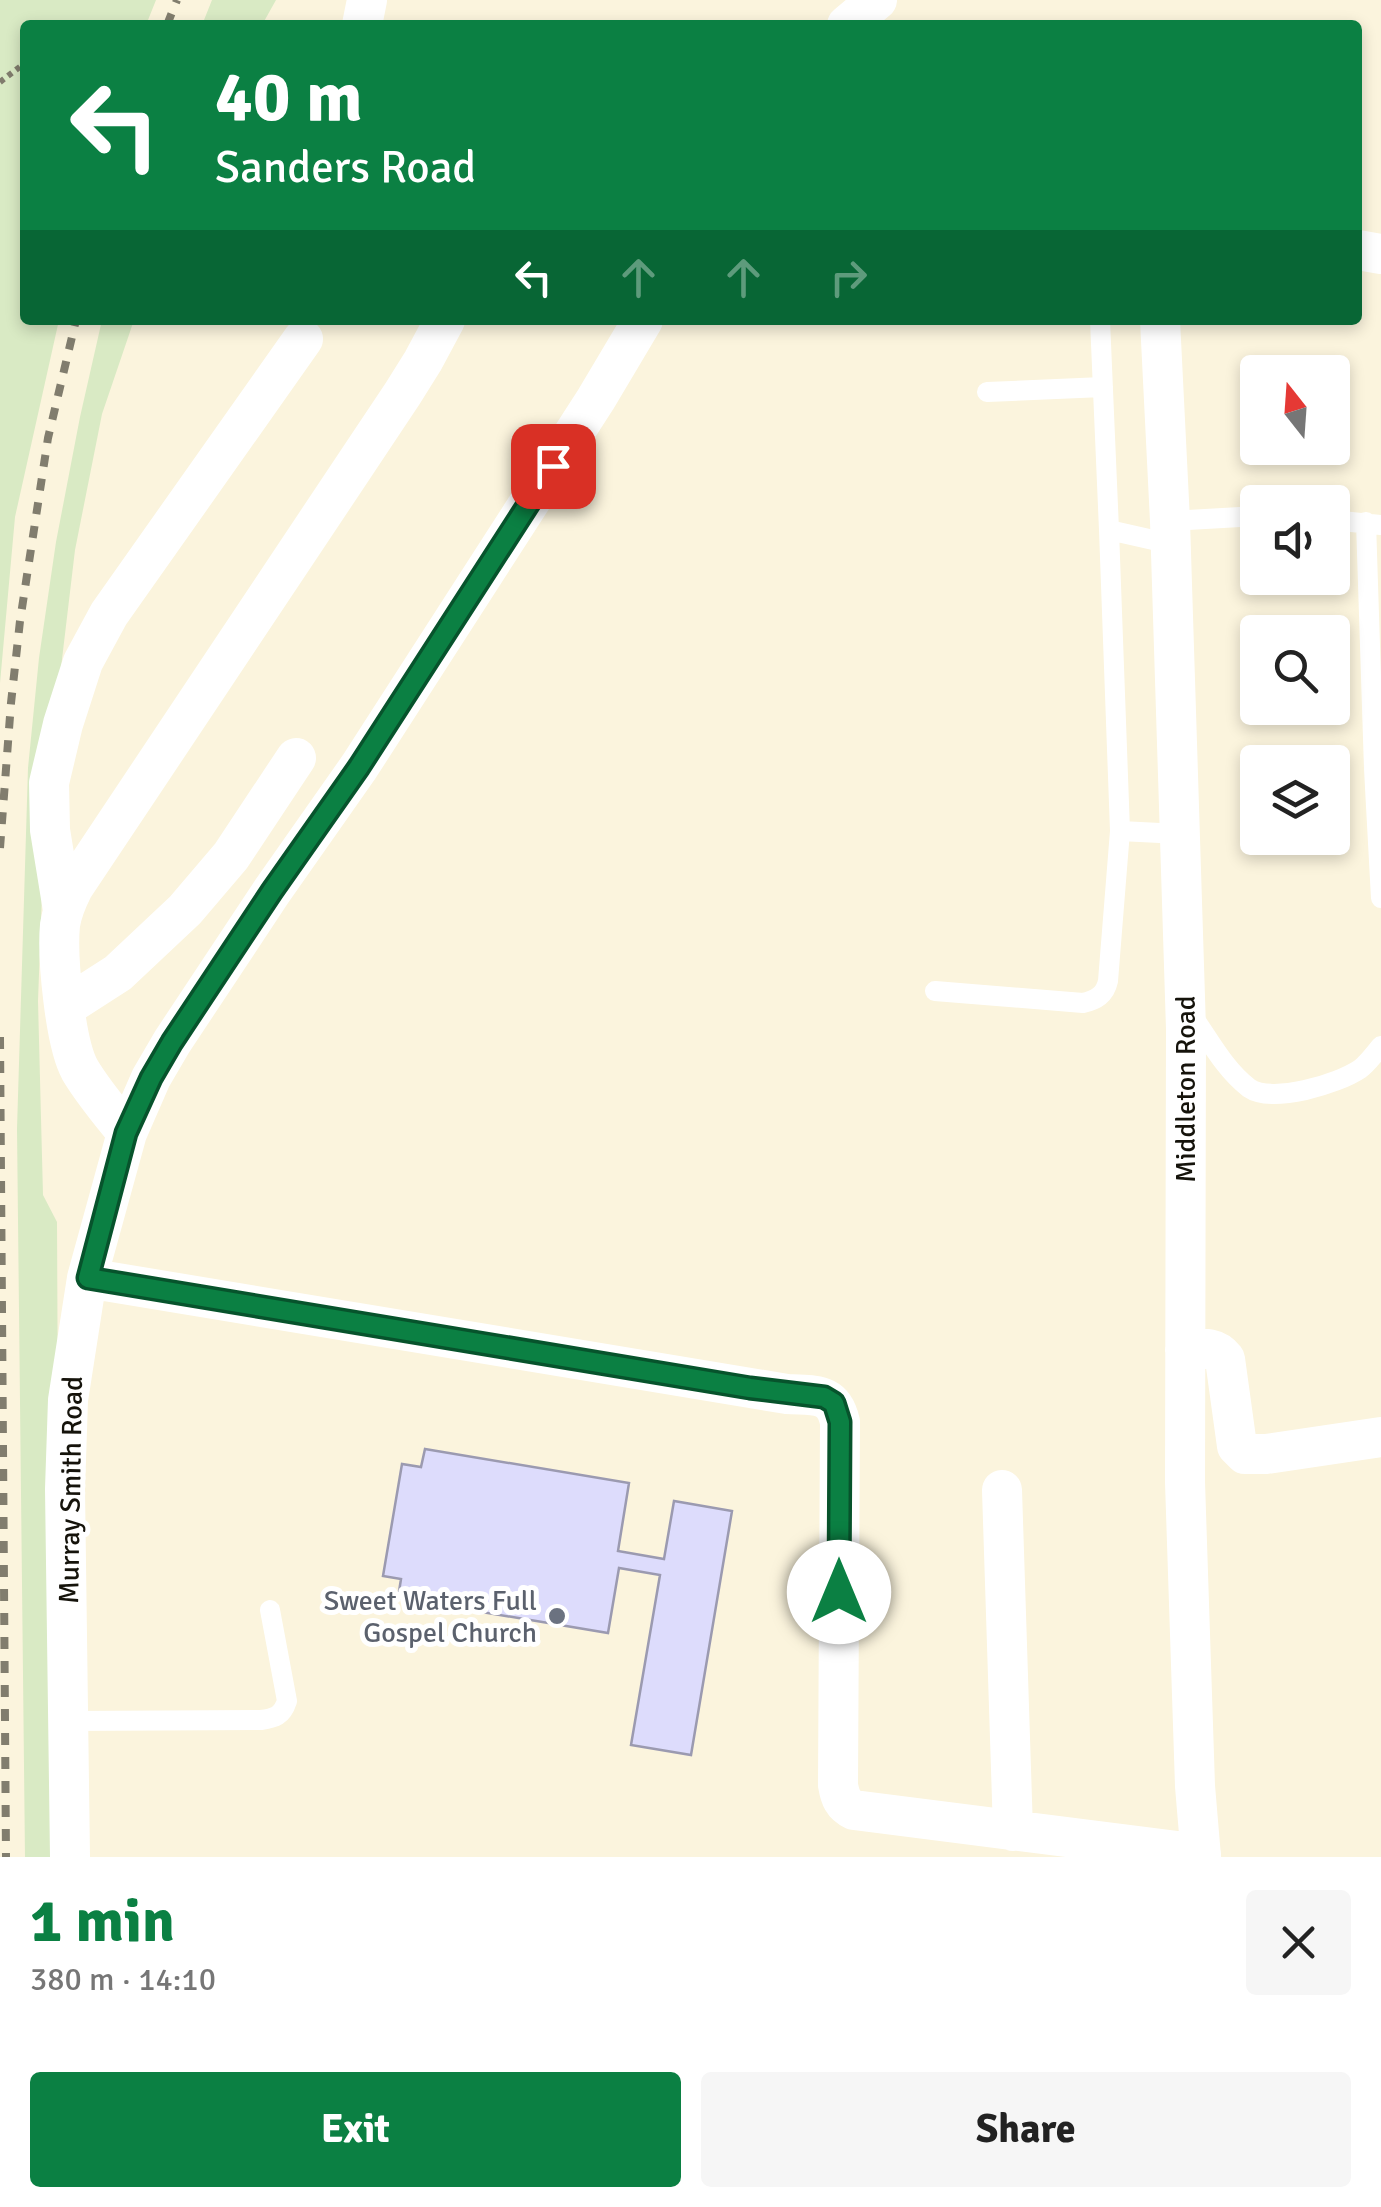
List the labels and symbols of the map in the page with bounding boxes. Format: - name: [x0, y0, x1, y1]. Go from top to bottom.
- north arrow: [1240, 355, 1350, 465]
- pin: [511, 424, 596, 509]
- street label: Middleton Road: [1169, 995, 1203, 1183]
- street label: Murray Smith Road: [52, 1376, 90, 1604]
- position arrow: [787, 1540, 891, 1644]
- place label: Sweet Waters Full Gospel Church: [324, 1584, 537, 1650]
- marker: Sweet Waters Full Gospel Church: [546, 1605, 568, 1627]

